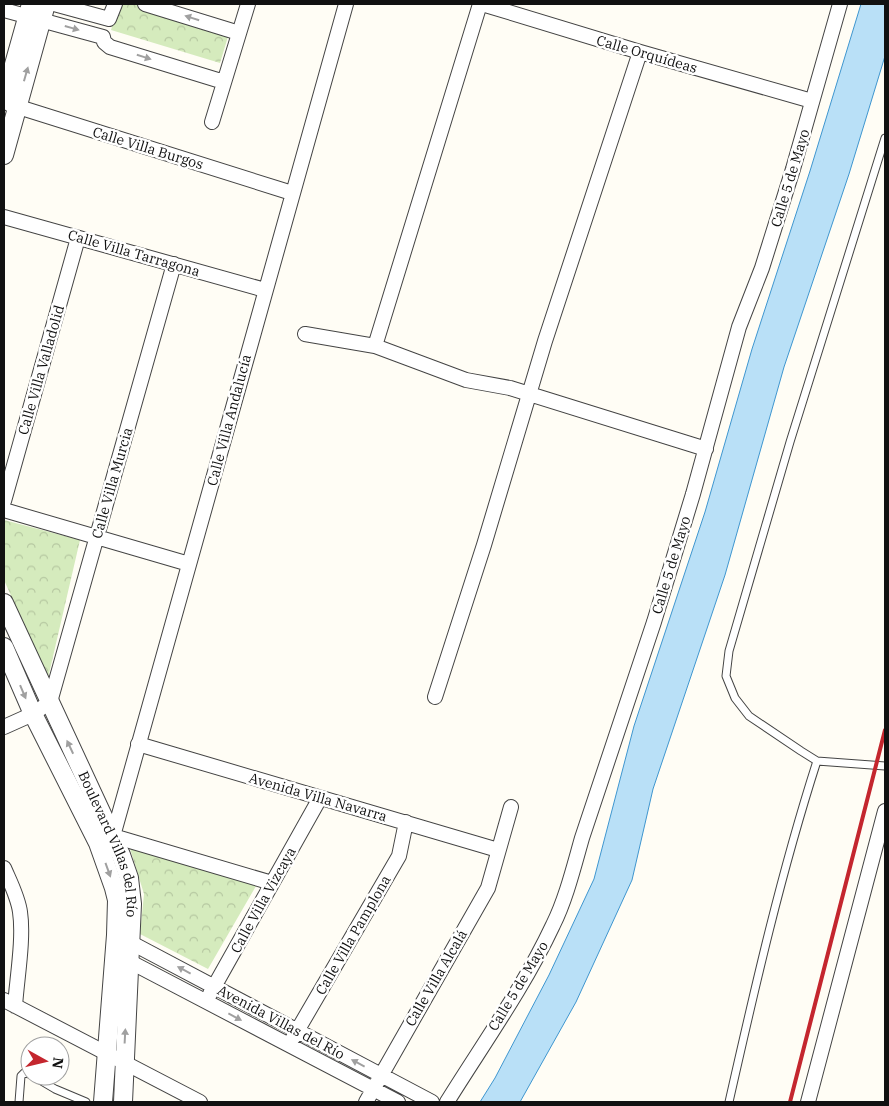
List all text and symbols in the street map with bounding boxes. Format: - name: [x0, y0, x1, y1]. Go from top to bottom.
- one-way arrow: [185, 14, 200, 22]
- one-way arrow: [64, 24, 80, 32]
- street label: Calle Orquídeas: [595, 31, 700, 77]
- one-way arrow: [137, 54, 152, 62]
- one-way arrow: [22, 67, 30, 82]
- street label: Calle Villa Burgos: [90, 123, 206, 173]
- street label: Calle 5 de Mayo: [767, 127, 813, 229]
- street label: Calle Villa Tarragona: [66, 226, 203, 281]
- street label: Calle Villa Valladolid: [14, 303, 68, 437]
- street label: Calle Villa Andalucía: [203, 352, 255, 488]
- street label: Calle Villa Murcia: [88, 425, 137, 541]
- street label: Calle 5 de Mayo: [648, 514, 694, 616]
- one-way arrow: [19, 685, 27, 700]
- one-way arrow: [66, 739, 75, 754]
- street label: Boulevard Villas del Río: [74, 768, 141, 918]
- street label: Avenida Villa Navarra: [247, 769, 389, 825]
- street label: Calle Villa Vizcaya: [226, 844, 300, 956]
- one-way arrow: [105, 862, 112, 877]
- street label: Calle Villa Pamplona: [311, 872, 395, 998]
- street label: Calle Villa Alcalá: [401, 926, 471, 1030]
- street label: Calle 5 de Mayo: [484, 938, 552, 1034]
- one-way arrow: [177, 966, 191, 974]
- street label: Avenida Villas del Río: [214, 981, 348, 1063]
- one-way arrow: [227, 1013, 242, 1021]
- one-way arrow: [122, 1028, 130, 1044]
- north arrow: [20, 1036, 70, 1086]
- text: N: [48, 1056, 68, 1070]
- one-way arrow: [351, 1059, 366, 1067]

